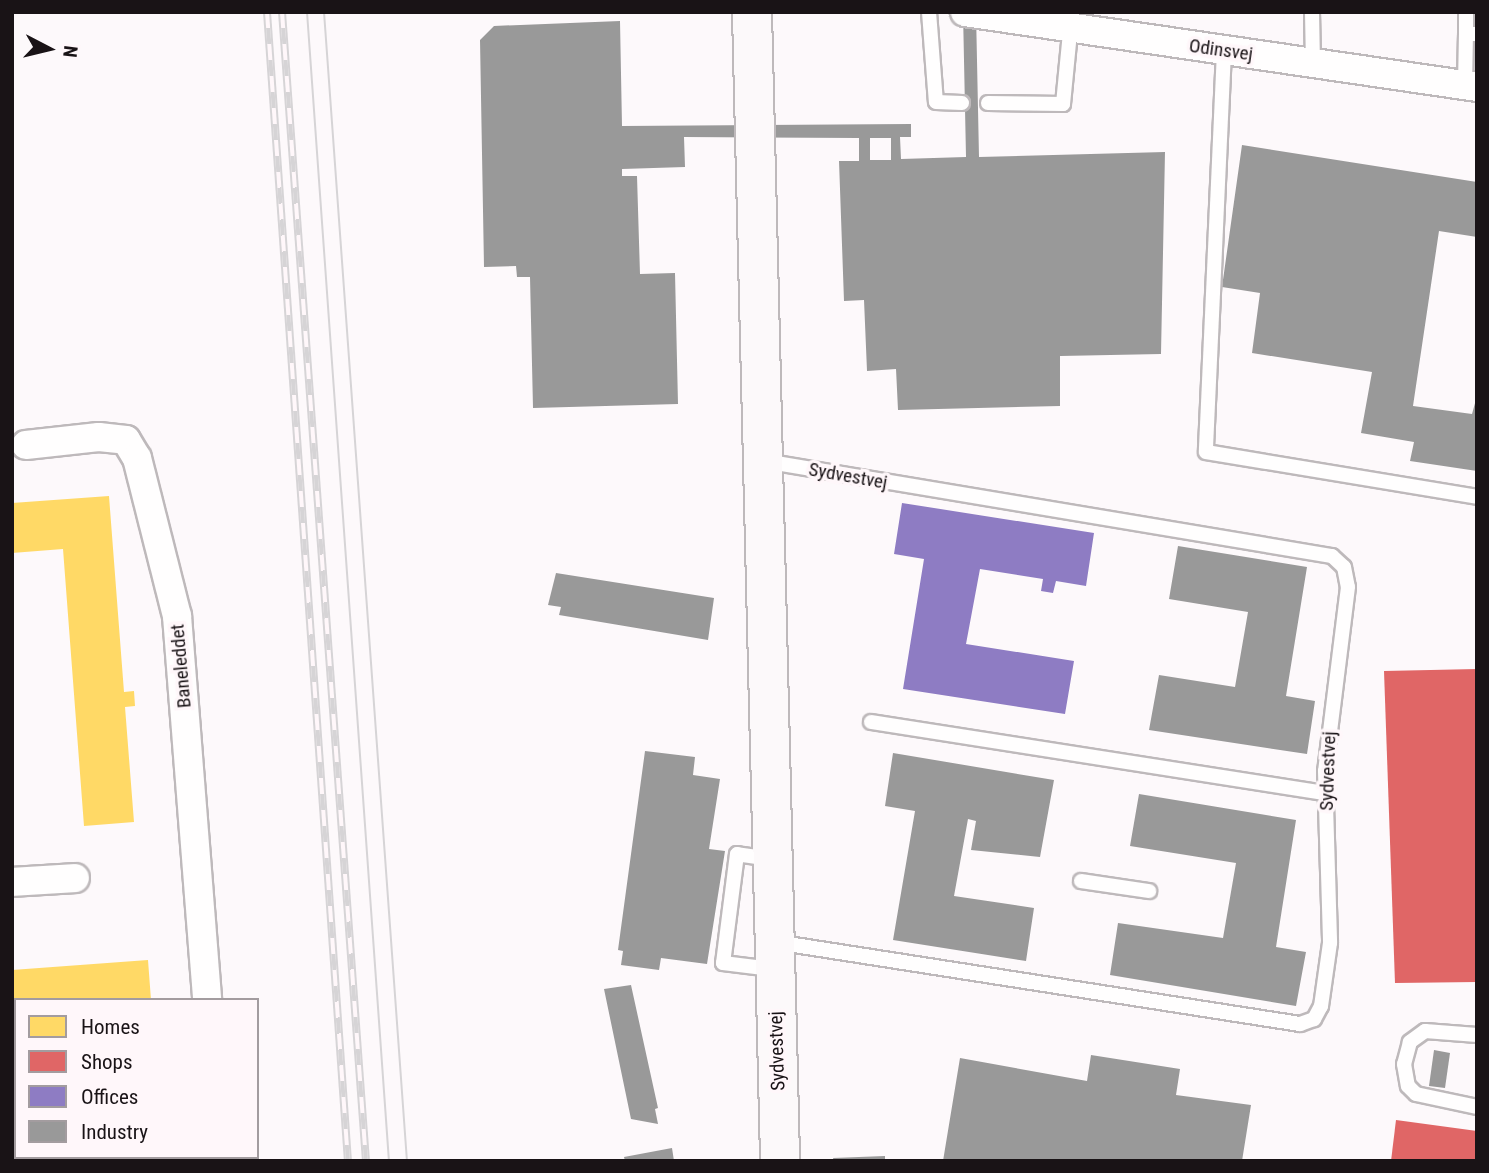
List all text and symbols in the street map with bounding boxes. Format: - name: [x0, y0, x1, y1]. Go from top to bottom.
- north arrow: [14, 14, 84, 84]
- street label: Odinsvej: [1188, 34, 1254, 66]
- text: N: [58, 44, 82, 59]
- street label: Sydvestvej: [807, 458, 889, 494]
- street label: Baneleddet: [166, 623, 196, 709]
- street label: Sydvestvej: [1315, 731, 1341, 811]
- legend: [14, 998, 259, 1159]
- street label: Sydvestvej: [764, 1011, 790, 1091]
- text: Homes: [81, 1015, 140, 1039]
- text: Shops: [81, 1050, 133, 1074]
- text: Offices: [81, 1085, 138, 1109]
- text: Industry: [81, 1120, 148, 1144]

